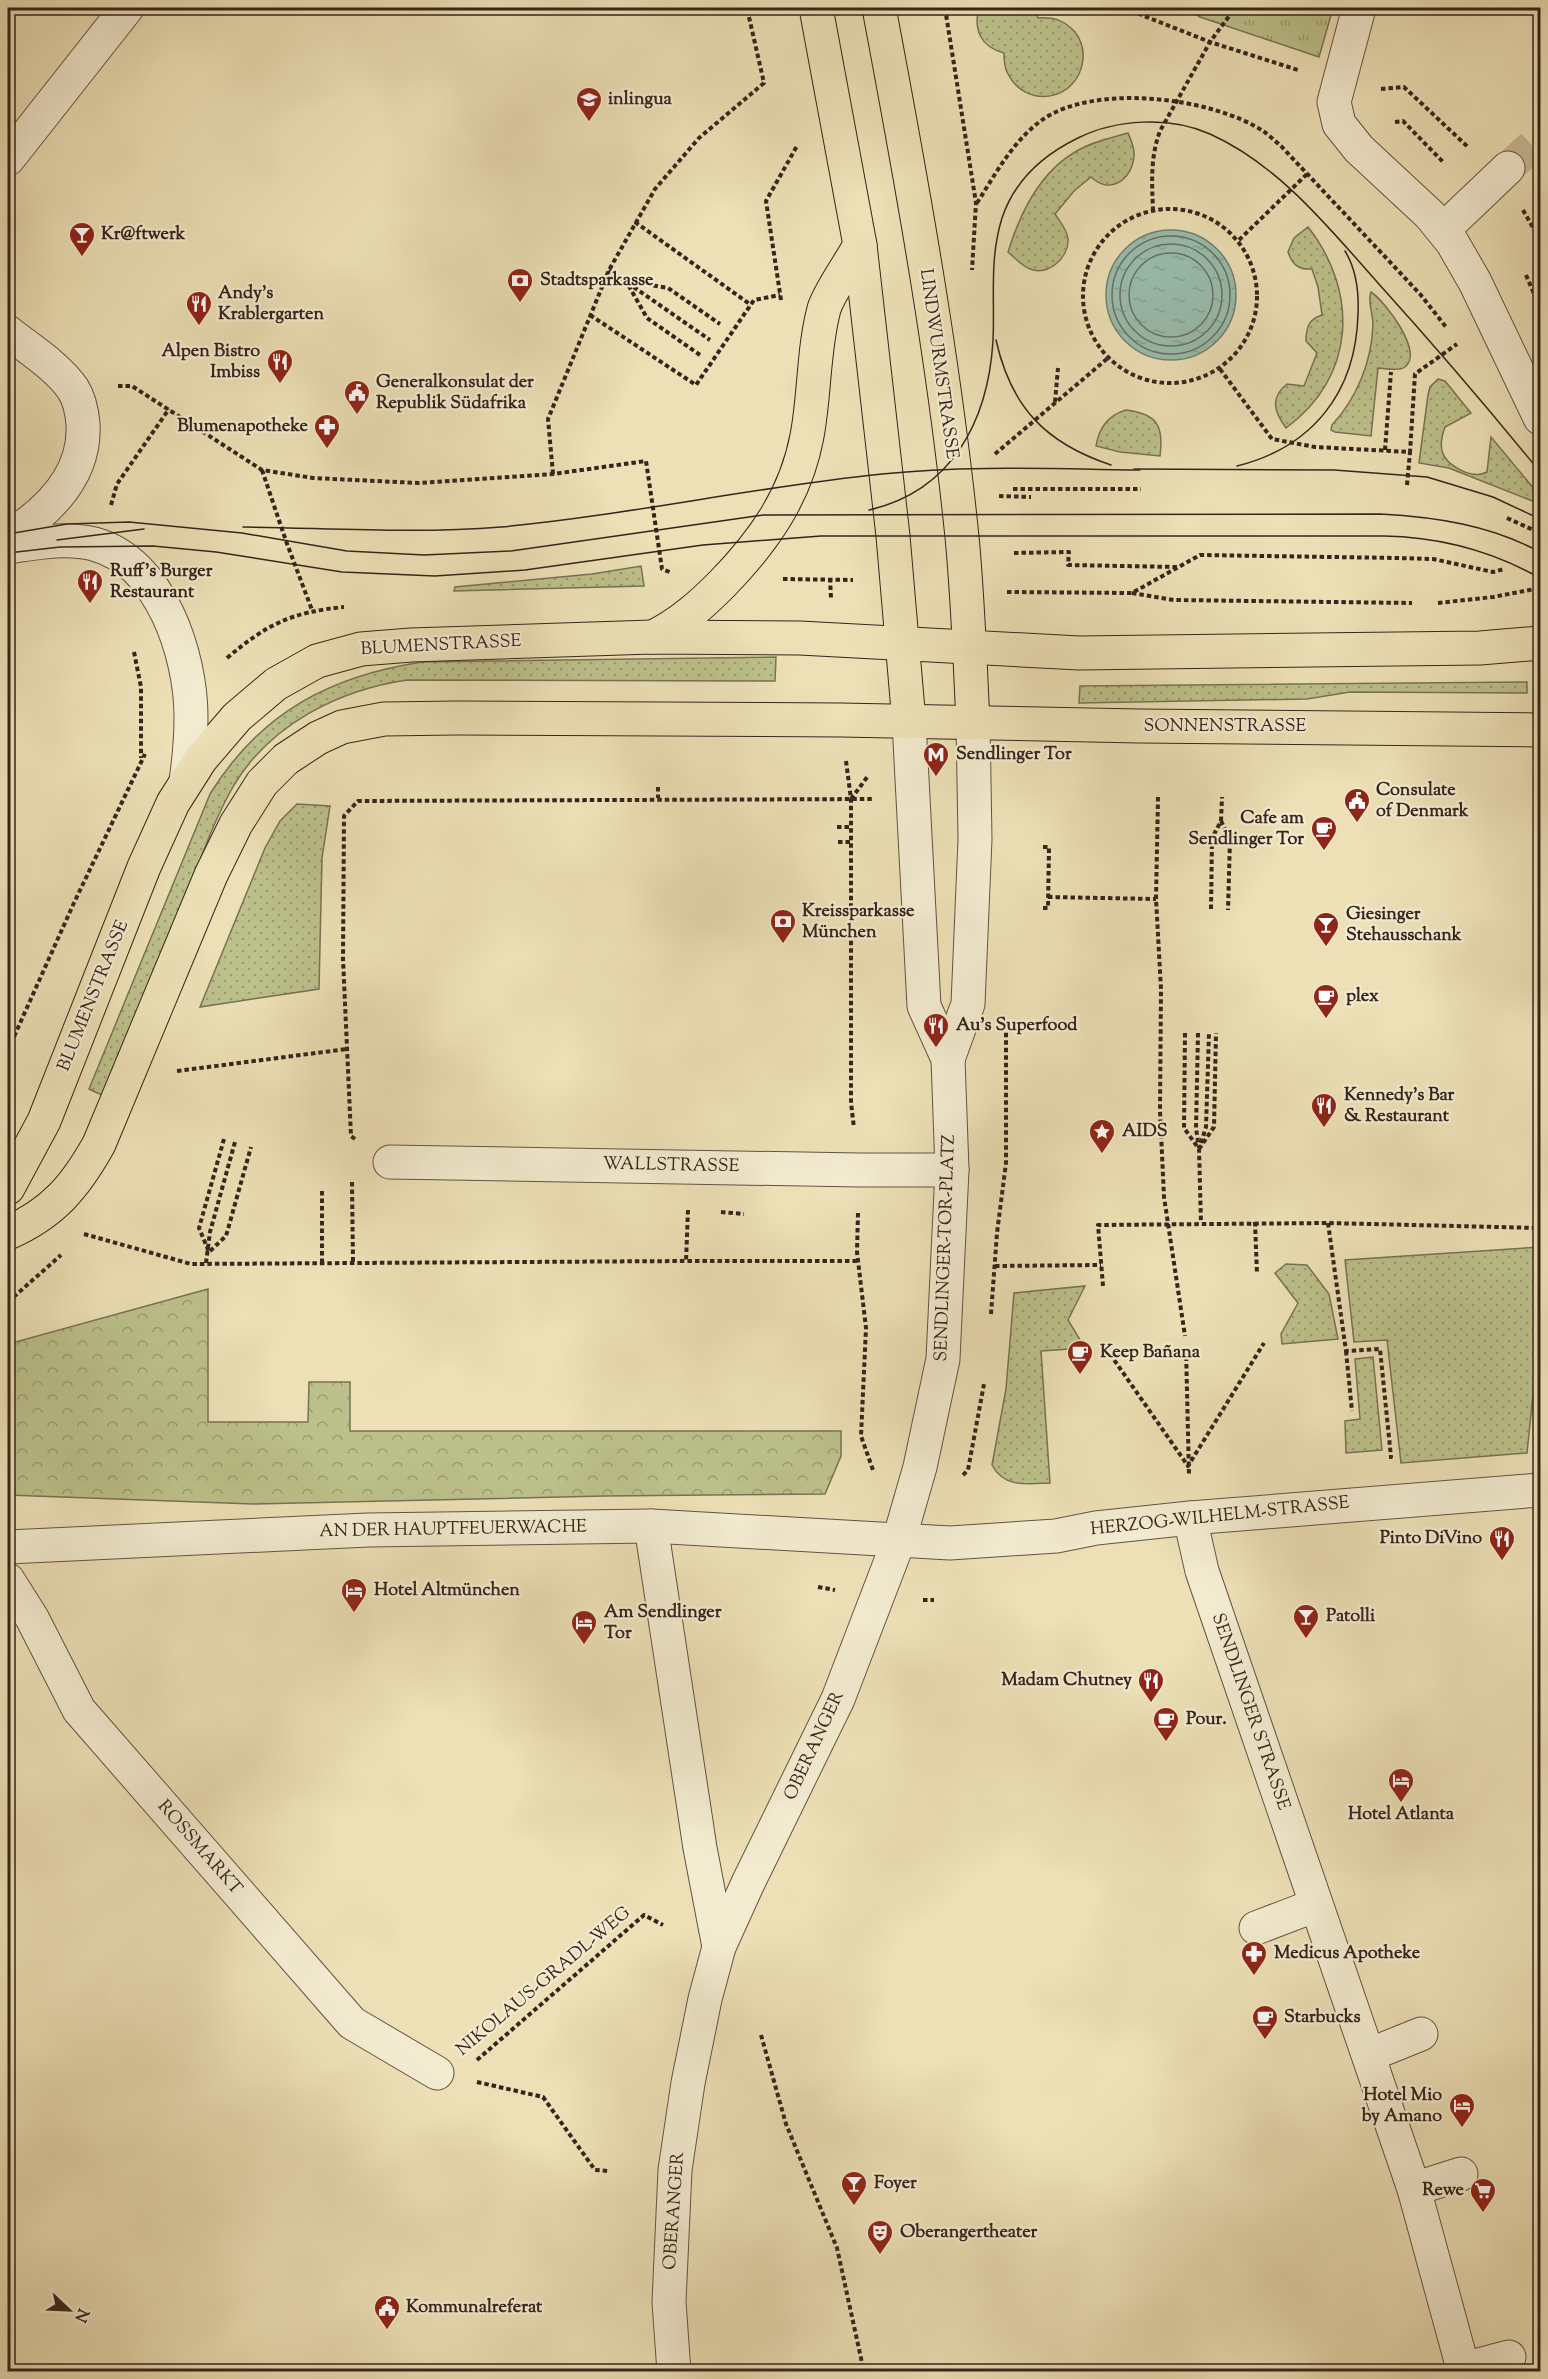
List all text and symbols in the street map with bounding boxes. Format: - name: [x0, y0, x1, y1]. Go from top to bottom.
- school or university icon: inlingua: [574, 85, 604, 123]
- place label: inlingua: [608, 87, 672, 113]
- bar icon: Kr@ftwerk: [67, 220, 97, 258]
- place label: Kr@ftwerk: [101, 222, 186, 248]
- bank icon: Stadtsparkasse: [505, 266, 535, 304]
- street label: LINDWURMSTRASSE: [912, 267, 964, 461]
- place label: Stadtsparkasse: [540, 268, 654, 294]
- place label: Andy's Krablergarten: [218, 281, 324, 328]
- restaurant icon: Andy's Krablergarten: [184, 289, 214, 327]
- place label: Alpen Bistro Imbiss: [161, 339, 260, 386]
- restaurant icon: Alpen Bistro Imbiss: [265, 347, 295, 385]
- place label: Generalkonsulat der Republik Südafrika: [376, 370, 534, 417]
- public building icon: Generalkonsulat der Republik Südafrika: [342, 378, 372, 416]
- pharmacy icon: Blumenapotheke: [312, 412, 342, 450]
- place label: Blumenapotheke: [177, 414, 309, 440]
- place label: Ruff's Burger Restaurant: [110, 559, 213, 606]
- restaurant icon: Ruff's Burger Restaurant: [75, 567, 105, 605]
- street label: BLUMENSTRASSE: [360, 629, 522, 663]
- street label: SONNENSTRASSE: [1144, 714, 1307, 740]
- metro station icon: Sendlinger Tor: [921, 740, 951, 778]
- place label: Sendlinger Tor: [956, 742, 1072, 768]
- place label: Consulate of Denmark: [1376, 778, 1469, 825]
- public building icon: Consulate of Denmark: [1342, 786, 1372, 824]
- place label: Cafe am Sendlinger Tor: [1188, 806, 1304, 853]
- cafe icon: Cafe am Sendlinger Tor: [1309, 814, 1339, 852]
- place label: Kreissparkasse München: [802, 899, 915, 946]
- place label: Giesinger Stehausschank: [1346, 902, 1462, 949]
- bank icon: Kreissparkasse München: [768, 907, 798, 945]
- bar icon: Giesinger Stehausschank: [1311, 910, 1341, 948]
- street label: BLUMENSTRASSE: [52, 916, 136, 1076]
- cafe icon: plex: [1311, 982, 1341, 1020]
- place label: plex: [1346, 984, 1379, 1010]
- restaurant icon: Au's Superfood: [921, 1011, 951, 1049]
- place label: Au's Superfood: [956, 1013, 1078, 1039]
- place label: Kennedy's Bar & Restaurant: [1344, 1083, 1455, 1130]
- restaurant icon: Kennedy's Bar & Restaurant: [1309, 1091, 1339, 1129]
- place icon: AIDS: [1087, 1117, 1117, 1155]
- place label: AIDS: [1122, 1119, 1168, 1145]
- street label: SENDLINGER-TOR-PLATZ: [929, 1134, 963, 1362]
- street label: WALLSTRASSE: [602, 1152, 740, 1180]
- cafe icon: Keep Bañana: [1065, 1338, 1095, 1376]
- place label: Keep Bañana: [1100, 1340, 1201, 1366]
- street label: HERZOG-WILHELM-STRASSE: [1089, 1490, 1351, 1544]
- street label: AN DER HAUPTFEUERWACHE: [319, 1515, 587, 1545]
- restaurant icon: Pinto DiVino: [1487, 1524, 1517, 1562]
- place label: Pinto DiVino: [1380, 1526, 1482, 1552]
- hotel icon: Hotel Altmünchen: [339, 1576, 369, 1614]
- place label: Hotel Altmünchen: [374, 1578, 520, 1604]
- place label: Am Sendlinger Tor: [604, 1600, 722, 1647]
- bar icon: Patolli: [1291, 1602, 1321, 1640]
- place label: Patolli: [1326, 1604, 1376, 1630]
- hotel icon: Am Sendlinger Tor: [569, 1608, 599, 1646]
- street label: SENDLINGER STRASSE: [1204, 1610, 1296, 1814]
- restaurant icon: Madam Chutney: [1136, 1666, 1166, 1704]
- place label: Madam Chutney: [1001, 1668, 1132, 1694]
- street label: OBERANGER: [778, 1687, 852, 1805]
- cafe icon: Pour.: [1151, 1705, 1181, 1743]
- place label: Pour.: [1186, 1707, 1227, 1733]
- hotel icon: Hotel Atlanta: [1386, 1766, 1416, 1804]
- street label: ROSSMARKT: [150, 1795, 248, 1901]
- place label: Hotel Atlanta: [1348, 1802, 1455, 1828]
- street label: NIKOLAUS-GRADL-WEG: [451, 1901, 637, 2063]
- pharmacy icon: Medicus Apotheke: [1239, 1939, 1269, 1977]
- place label: Medicus Apotheke: [1274, 1941, 1421, 1967]
- cafe icon: Starbucks: [1250, 2003, 1280, 2041]
- place label: Starbucks: [1284, 2005, 1361, 2031]
- place label: Hotel Mio by Amano: [1361, 2083, 1442, 2130]
- hotel icon: Hotel Mio by Amano: [1447, 2091, 1477, 2129]
- street label: OBERANGER: [658, 2151, 692, 2271]
- bar icon: Foyer: [839, 2169, 869, 2207]
- place label: Foyer: [874, 2171, 917, 2197]
- supermarket icon: Rewe: [1468, 2176, 1498, 2214]
- place label: Rewe: [1422, 2178, 1465, 2204]
- theatre icon: Oberangertheater: [865, 2218, 895, 2256]
- place label: Oberangertheater: [900, 2220, 1038, 2246]
- north arrow: [39, 2280, 99, 2340]
- public building icon: Kommunalreferat: [372, 2293, 402, 2331]
- place label: Kommunalreferat: [406, 2295, 543, 2321]
- text: N: [67, 2305, 94, 2325]

